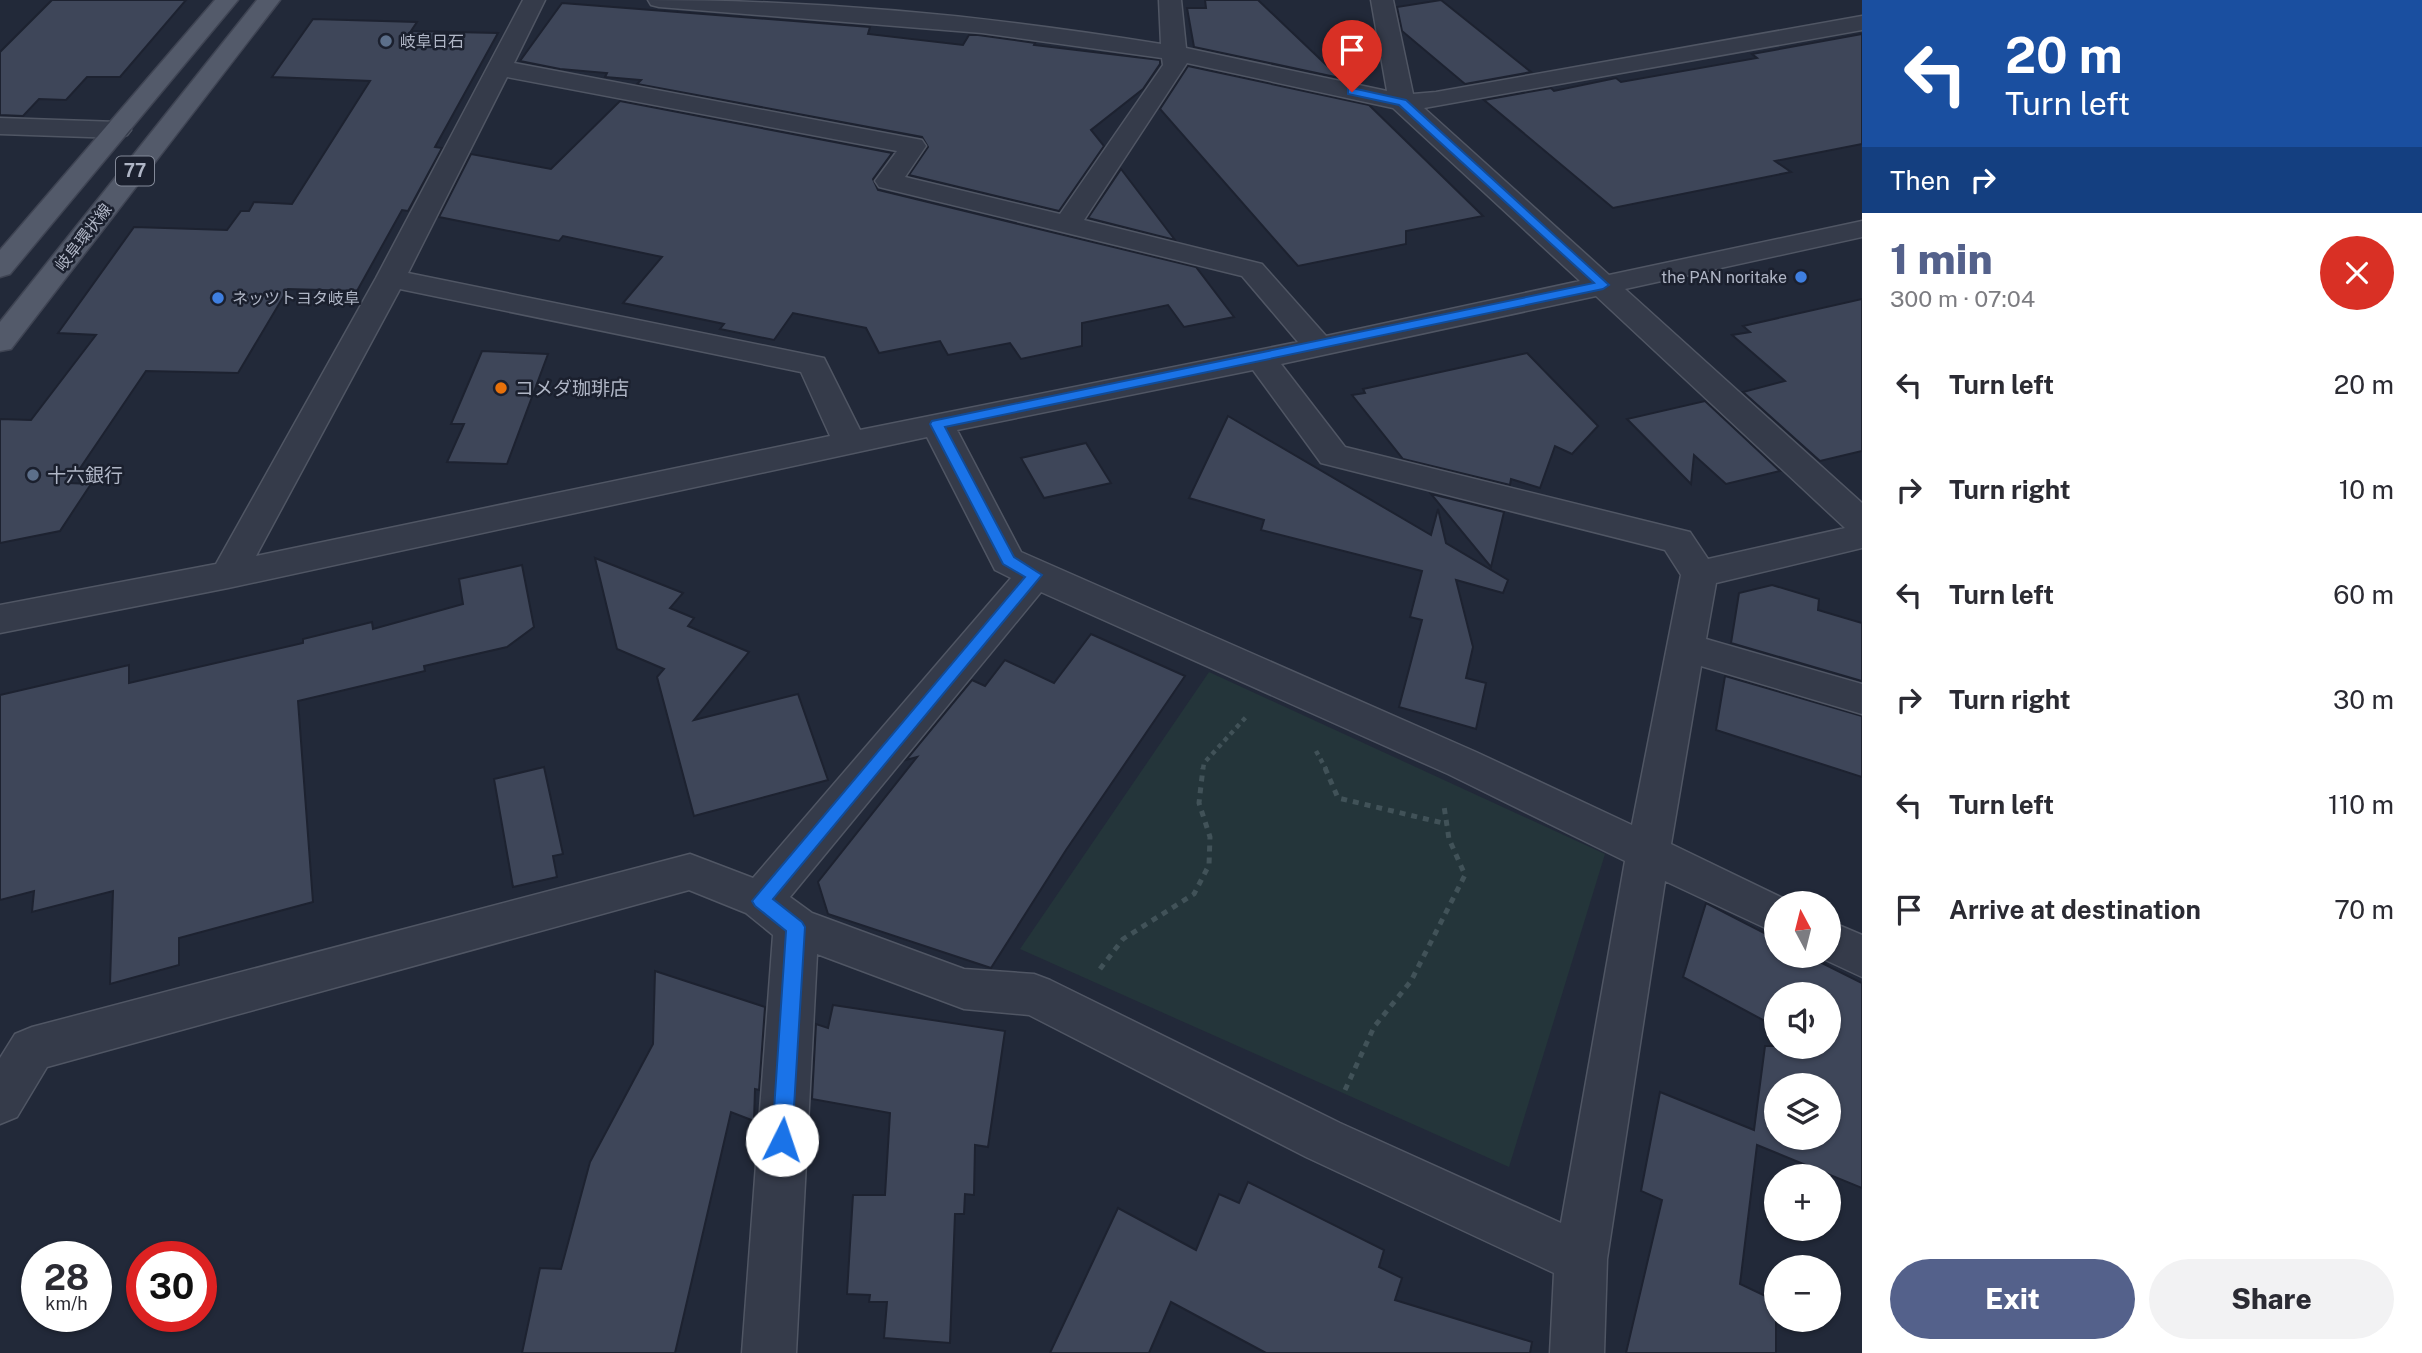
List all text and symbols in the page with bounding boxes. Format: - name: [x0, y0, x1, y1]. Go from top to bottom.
- pin: [1322, 20, 1382, 92]
- text: 20 m: [2005, 26, 2123, 84]
- icon: left: [1890, 28, 1981, 119]
- icon: arrive: [1333, 31, 1371, 69]
- place label: 岐阜日石: [400, 32, 464, 51]
- marker: 岐阜日石: [378, 33, 394, 49]
- text: Turn left: [2005, 85, 2130, 122]
- road number: 77: [116, 156, 154, 186]
- icon: right: [1964, 161, 2002, 199]
- text: Then: [1890, 165, 1950, 196]
- street label: 岐阜環状線: [51, 200, 116, 275]
- text: 1 min: [1890, 234, 1993, 283]
- button: close: [2320, 236, 2394, 310]
- place label: the PAN noritake: [1661, 268, 1787, 287]
- marker: the PAN noritake: [1793, 269, 1809, 285]
- text: 300 m · 07:04: [1890, 285, 2035, 312]
- place label: ネッツトヨタ岐阜: [232, 289, 360, 308]
- marker: ネッツトヨタ岐阜: [210, 290, 226, 306]
- icon: left: [1890, 366, 1928, 404]
- text: Turn left: [1949, 369, 2054, 400]
- text: 20 m: [2334, 369, 2394, 400]
- place label: コメダ珈琲店: [515, 377, 629, 399]
- marker: コメダ珈琲店: [493, 380, 509, 396]
- place label: 十六銀行: [47, 464, 123, 486]
- marker: 十六銀行: [25, 467, 41, 483]
- icon: right: [1890, 471, 1928, 509]
- text: Turn right: [1949, 474, 2071, 505]
- text: 10 m: [2339, 474, 2394, 505]
- icon: left: [1890, 576, 1928, 614]
- text: Turn left: [1949, 579, 2054, 610]
- text: 60 m: [2333, 579, 2394, 610]
- icon: right: [1890, 681, 1928, 719]
- text: Turn right: [1949, 684, 2071, 715]
- text: 30 m: [2333, 684, 2394, 715]
- icon: left: [1890, 786, 1928, 824]
- text: Turn left: [1949, 789, 2054, 820]
- text: 110 m: [2328, 789, 2394, 820]
- north arrow: [1764, 891, 1841, 968]
- map controls: [1764, 891, 1841, 1332]
- icon: arrive: [1890, 891, 1928, 929]
- text: Arrive at destination: [1949, 894, 2201, 925]
- text: 70 m: [2334, 894, 2394, 925]
- button: sound: [1764, 982, 1841, 1059]
- button: layers: [1764, 1073, 1841, 1150]
- position arrow: [745, 1103, 819, 1177]
- button: +: [1764, 1164, 1841, 1241]
- speed limit sign: 30: [126, 1241, 217, 1332]
- button: −: [1764, 1255, 1841, 1332]
- text: 28: [44, 1257, 89, 1298]
- button: Exit: [1890, 1259, 2135, 1339]
- button: Share: [2149, 1259, 2394, 1339]
- text: km/h: [45, 1293, 88, 1314]

